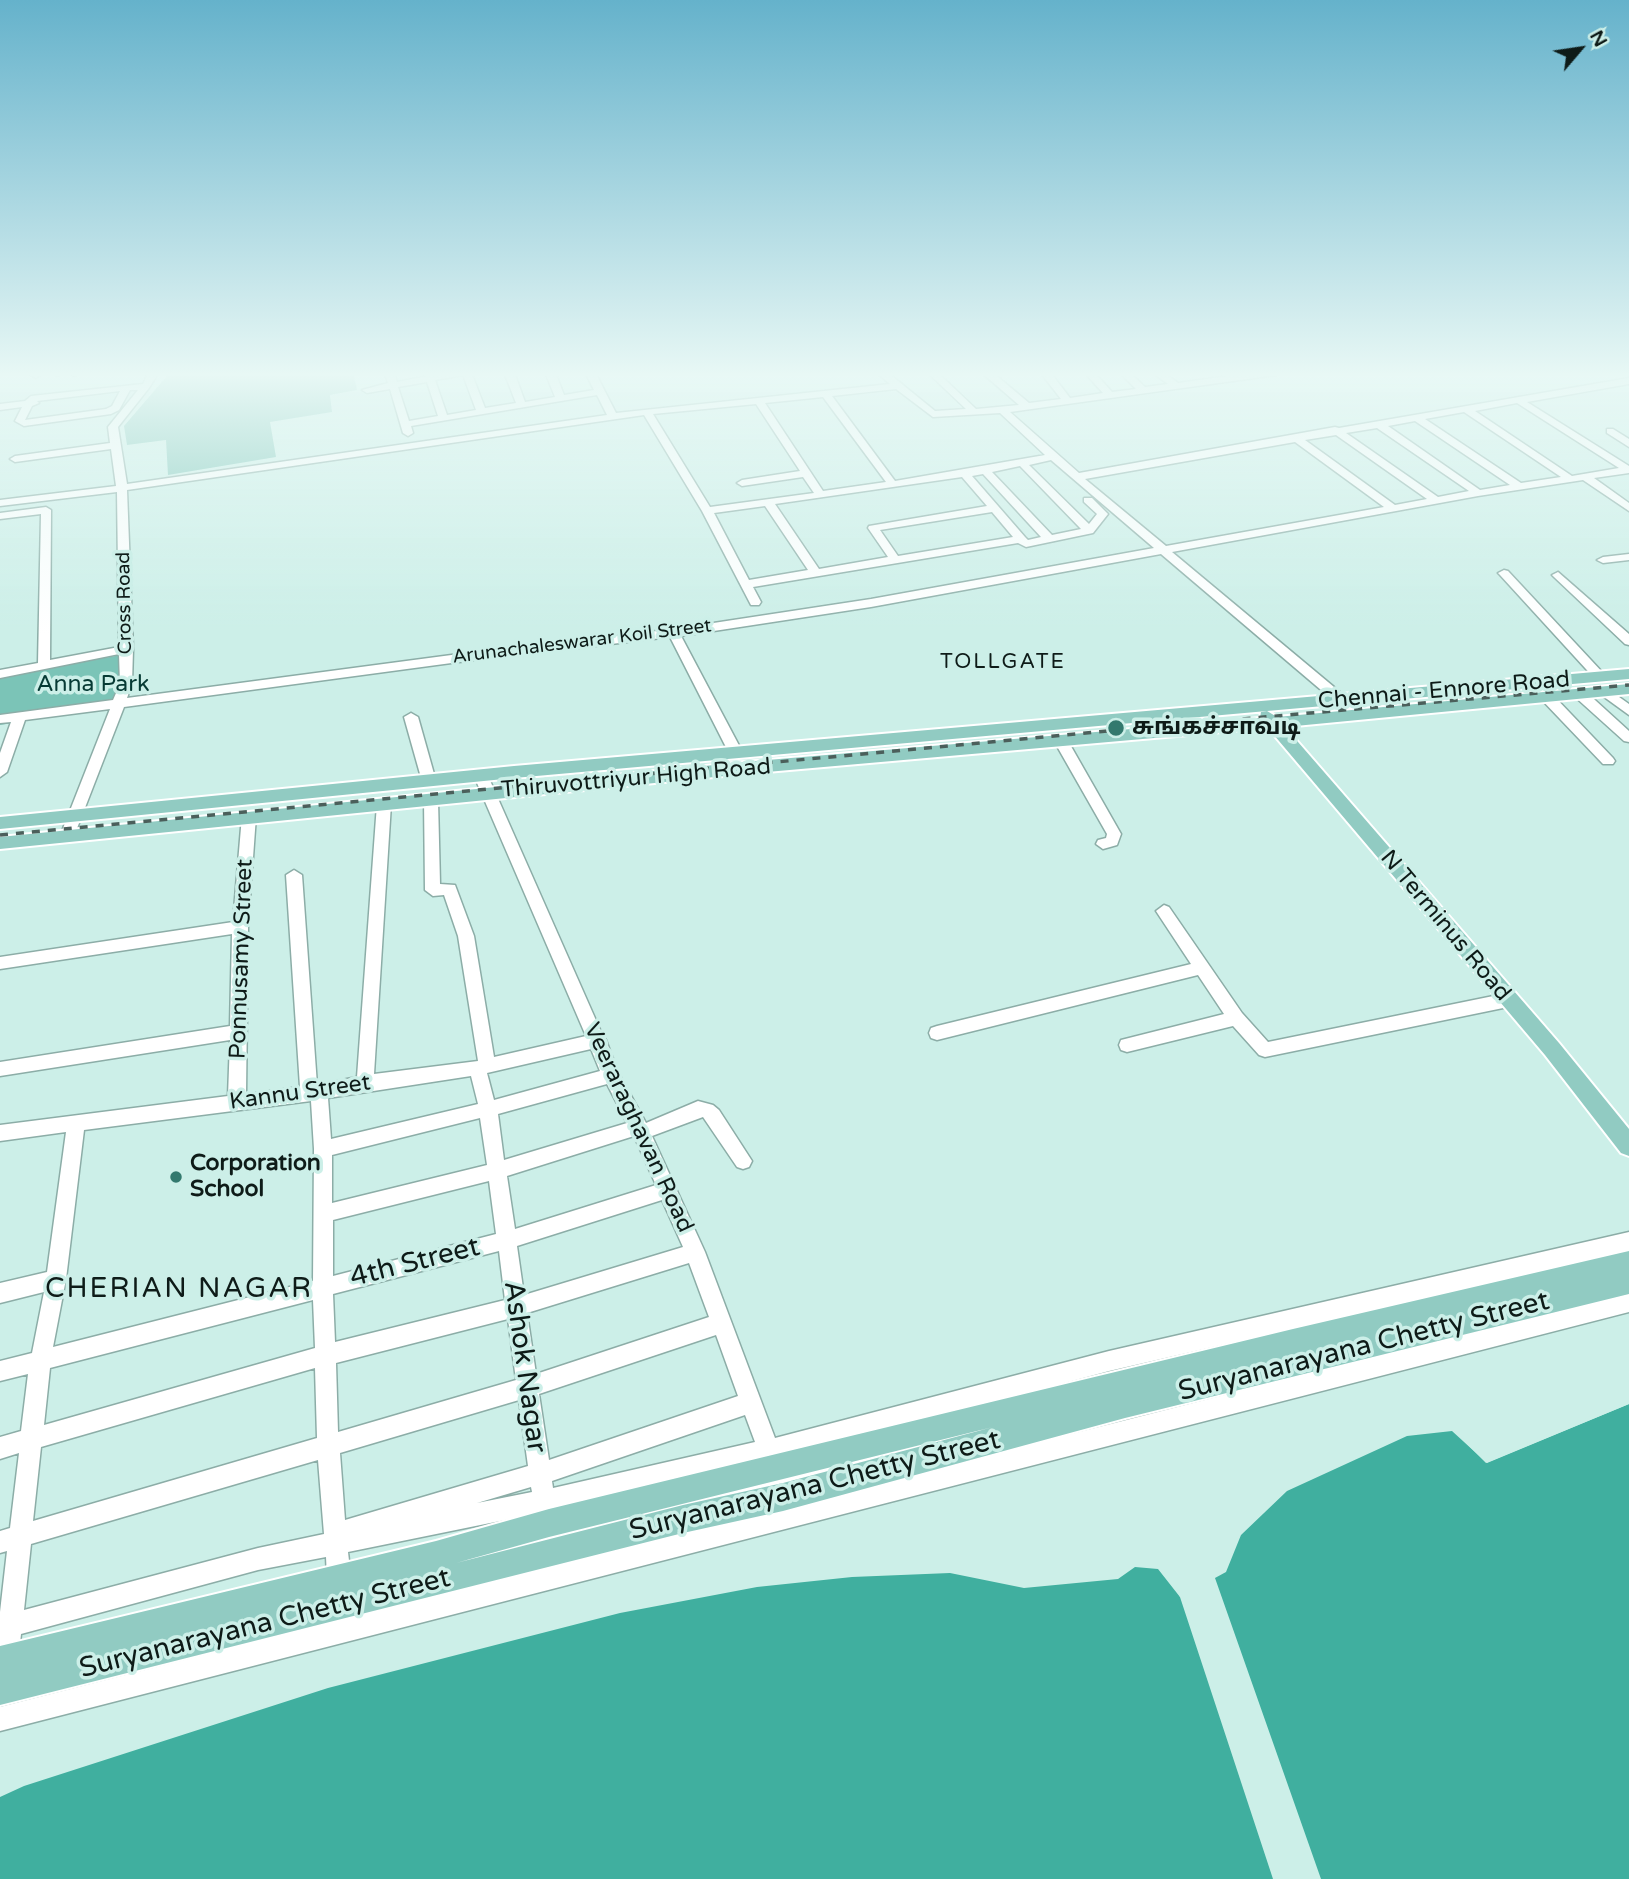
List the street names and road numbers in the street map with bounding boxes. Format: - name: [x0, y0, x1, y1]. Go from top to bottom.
- street label: Cross Road: [113, 552, 137, 654]
- street label: Arunachaleswarar Koil Street: [451, 615, 713, 669]
- street label: Chennai - Ennore Road: [1317, 666, 1571, 716]
- street label: Thiruvottriyur High Road: [500, 753, 772, 805]
- street label: N Terminus Road: [1374, 845, 1516, 1007]
- street label: Ponnusamy Street: [225, 859, 259, 1059]
- street label: Veeraraghavan Road: [577, 1019, 699, 1237]
- street label: Kannu Street: [228, 1069, 372, 1117]
- street label: 4th Street: [347, 1231, 483, 1295]
- street label: Ashok Nagar: [495, 1279, 553, 1455]
- street label: Suryanarayana Chetty Street: [1175, 1285, 1553, 1409]
- street label: Suryanarayana Chetty Street: [626, 1424, 1004, 1548]
- street label: Suryanarayana Chetty Street: [76, 1562, 454, 1686]

